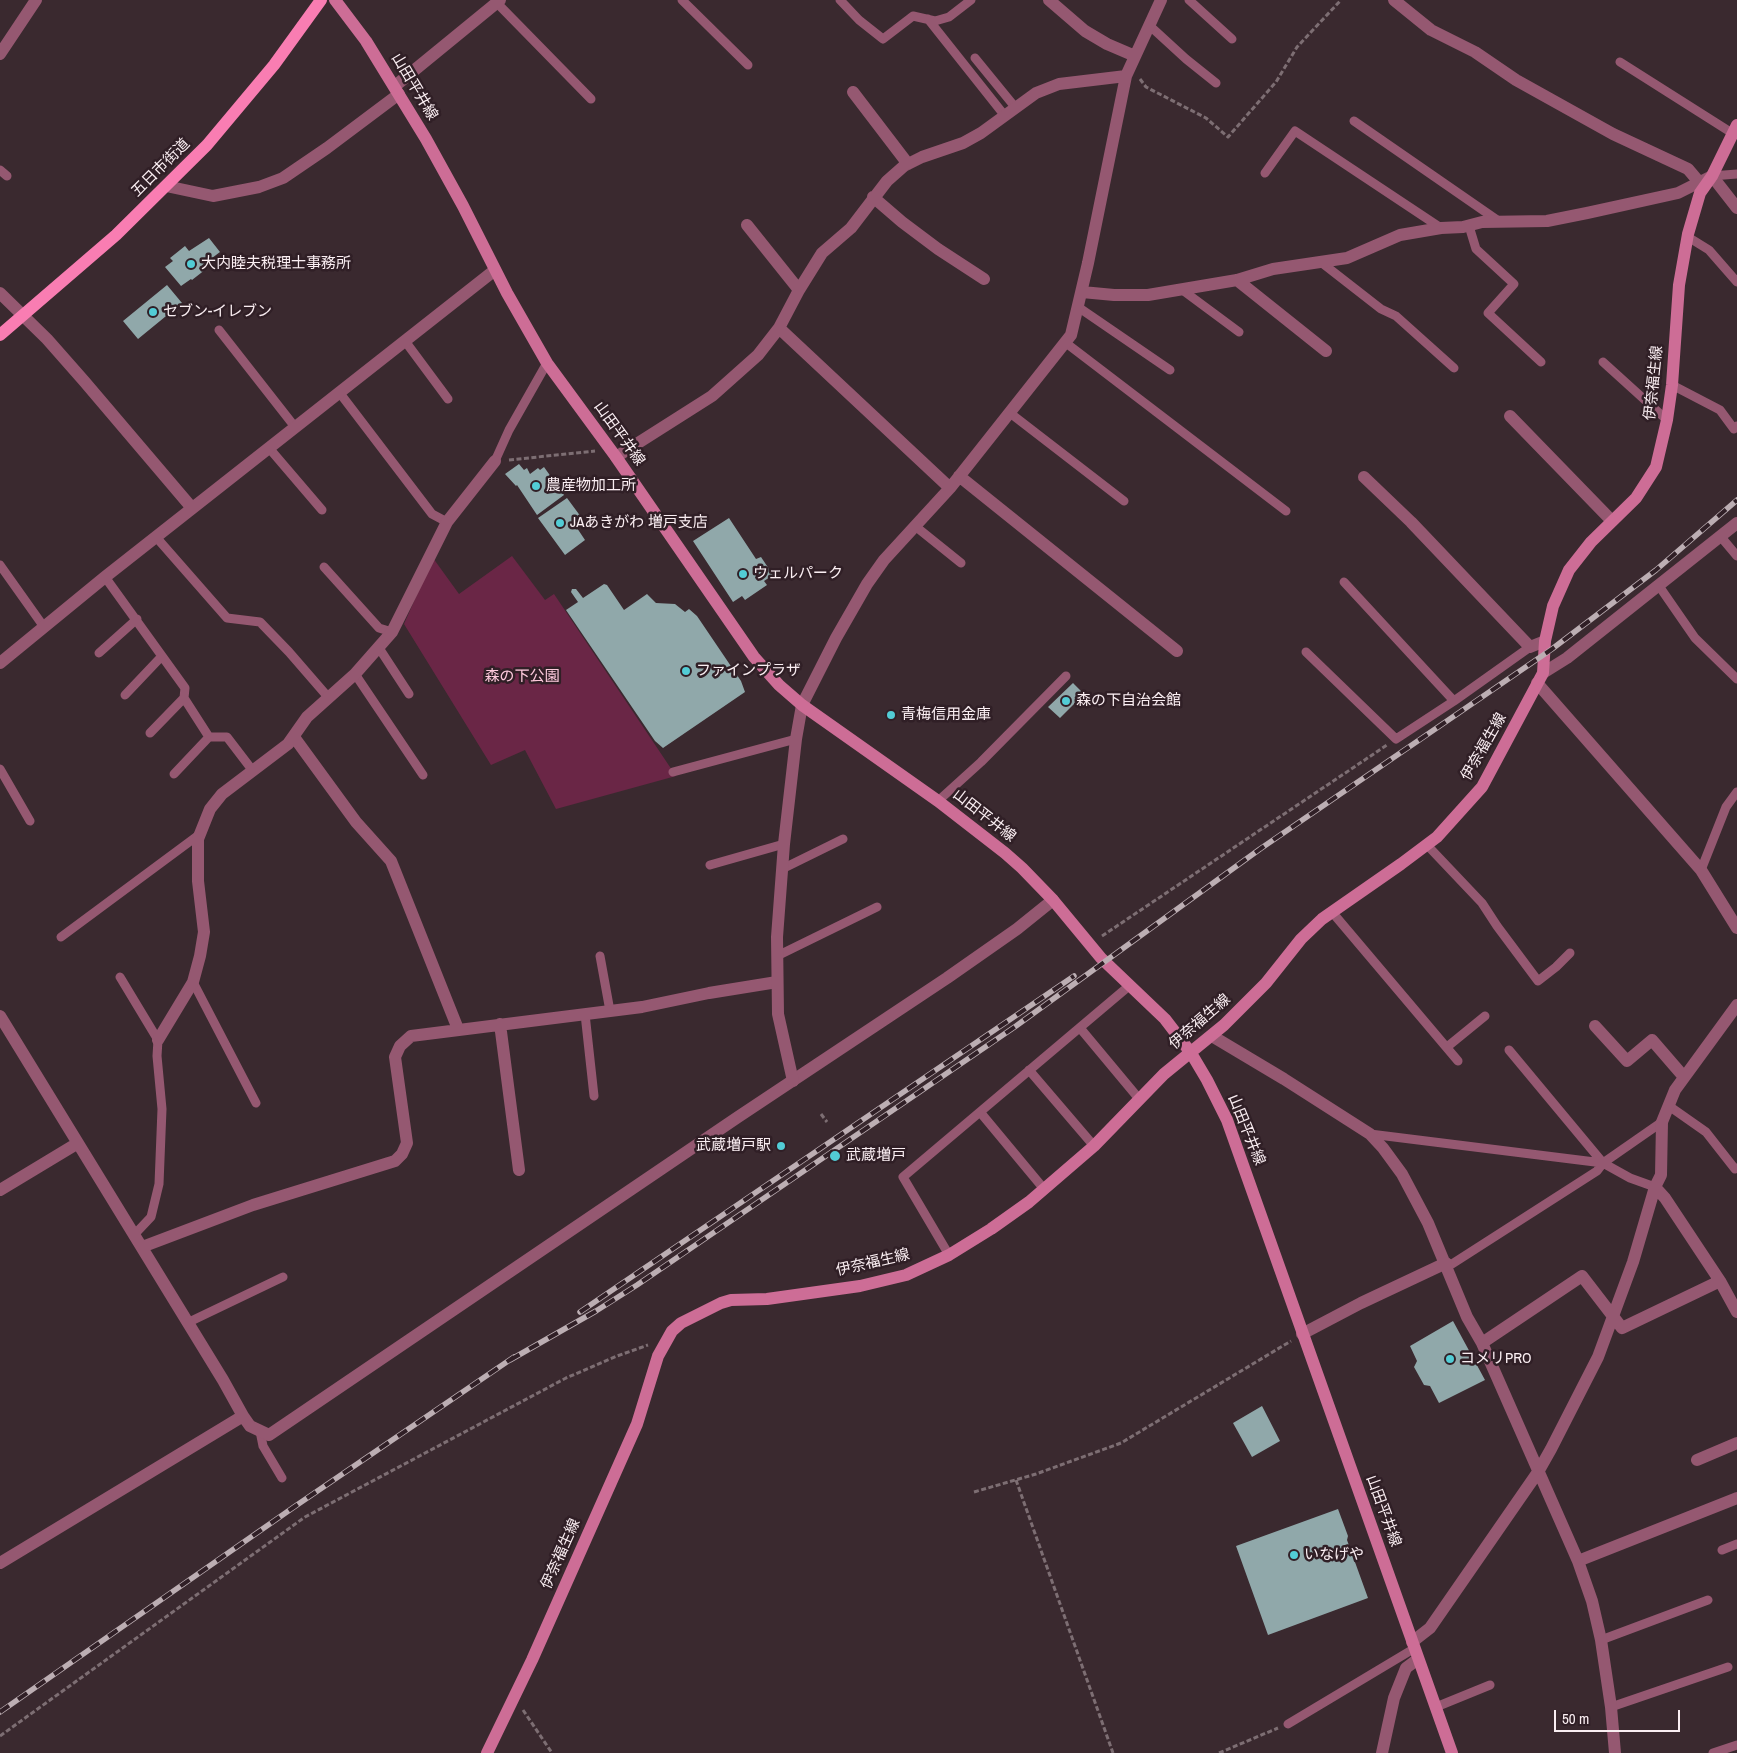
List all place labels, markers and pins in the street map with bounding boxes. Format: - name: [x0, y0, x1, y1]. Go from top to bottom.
- place label: 大内睦夫税理士事務所: [201, 255, 351, 273]
- marker: 大内睦夫税理士事務所: [185, 258, 197, 270]
- place label: セブン-イレブン: [163, 303, 272, 321]
- marker: セブン-イレブン: [147, 306, 159, 318]
- place label: 農産物加工所: [546, 477, 636, 495]
- marker: 農産物加工所: [530, 480, 542, 492]
- place label: JAあきがわ 増戸支店: [570, 514, 708, 532]
- marker: JAあきがわ 増戸支店: [554, 517, 566, 529]
- place label: ウェルパーク: [753, 565, 843, 583]
- marker: ウェルパーク: [737, 568, 749, 580]
- place label: ファインプラザ: [696, 662, 801, 680]
- marker: ファインプラザ: [680, 665, 692, 677]
- place label: 森の下自治会館: [1076, 692, 1181, 710]
- marker: 森の下自治会館: [1060, 695, 1072, 707]
- place label: 青梅信用金庫: [901, 706, 991, 724]
- marker: 青梅信用金庫: [885, 709, 897, 721]
- place label: 武蔵増戸駅: [696, 1137, 771, 1155]
- marker: 武蔵増戸駅: [775, 1140, 787, 1152]
- place label: 武蔵増戸: [846, 1147, 906, 1165]
- marker: 武蔵増戸: [828, 1149, 842, 1163]
- place label: コメリPRO: [1460, 1350, 1532, 1368]
- marker: コメリPRO: [1444, 1353, 1456, 1365]
- place label: いなげや: [1304, 1546, 1364, 1564]
- marker: いなげや: [1288, 1549, 1300, 1561]

